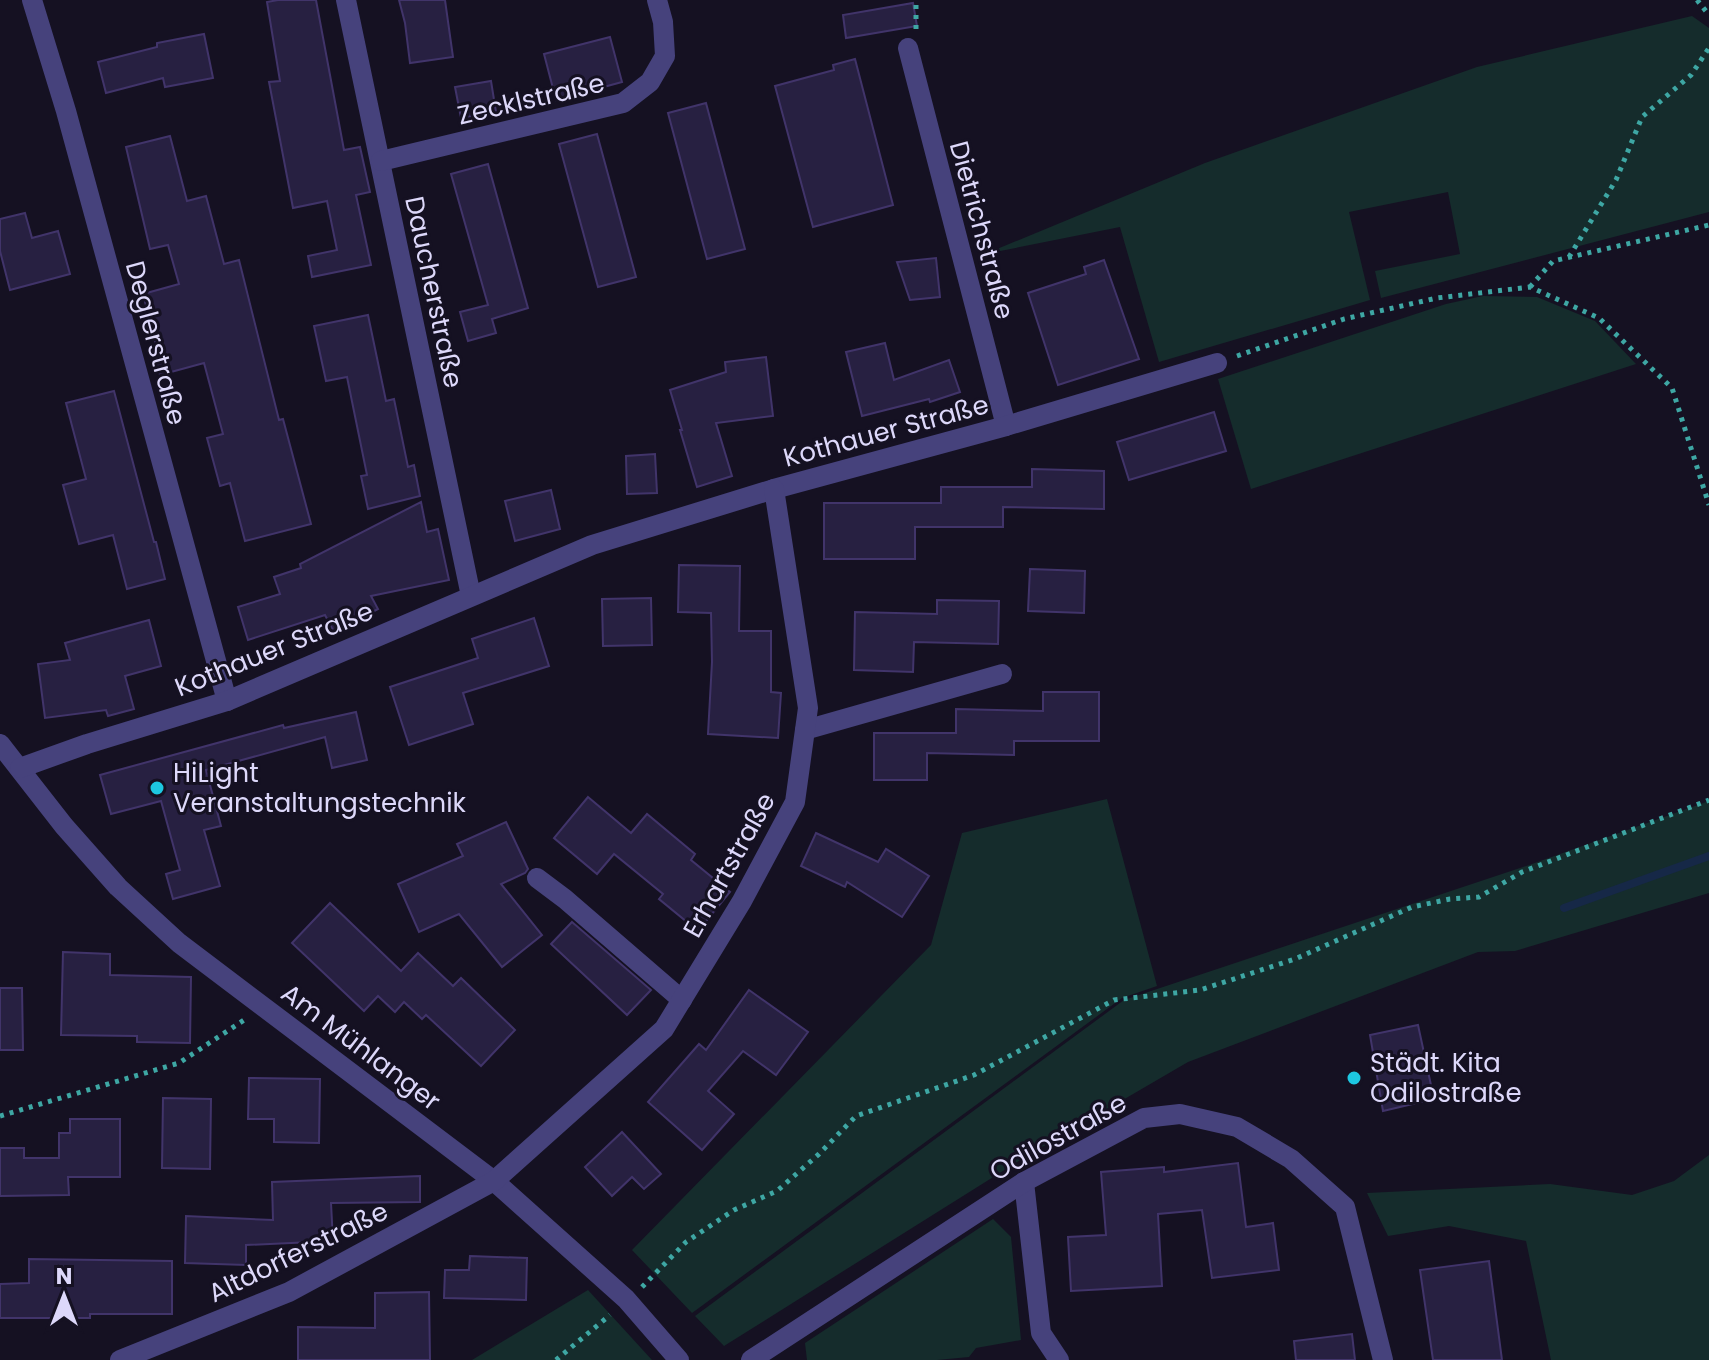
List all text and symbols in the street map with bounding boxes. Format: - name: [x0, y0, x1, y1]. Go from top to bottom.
- street label: Zecklstraße: [454, 65, 608, 133]
- street label: Dietrichstraße: [941, 137, 1023, 323]
- street label: Daucherstraße: [396, 193, 472, 391]
- street label: Deglerstraße: [117, 257, 195, 429]
- street label: Kothauer Straße: [779, 386, 993, 476]
- street label: Kothauer Straße: [169, 593, 379, 705]
- place label: HiLight Veranstaltungstechnik: [173, 755, 467, 821]
- marker: HiLight Veranstaltungstechnik: [148, 779, 166, 797]
- street label: Erhartstraße: [674, 786, 784, 944]
- street label: Am Mühlanger: [274, 975, 448, 1119]
- place label: Städt. Kita Odilostraße: [1370, 1045, 1522, 1111]
- marker: Städt. Kita Odilostraße: [1345, 1069, 1363, 1087]
- street label: Odilostraße: [983, 1085, 1133, 1189]
- street label: Altdorferstraße: [202, 1193, 394, 1311]
- north arrow: [24, 1256, 104, 1336]
- text: N: [56, 1261, 72, 1292]

